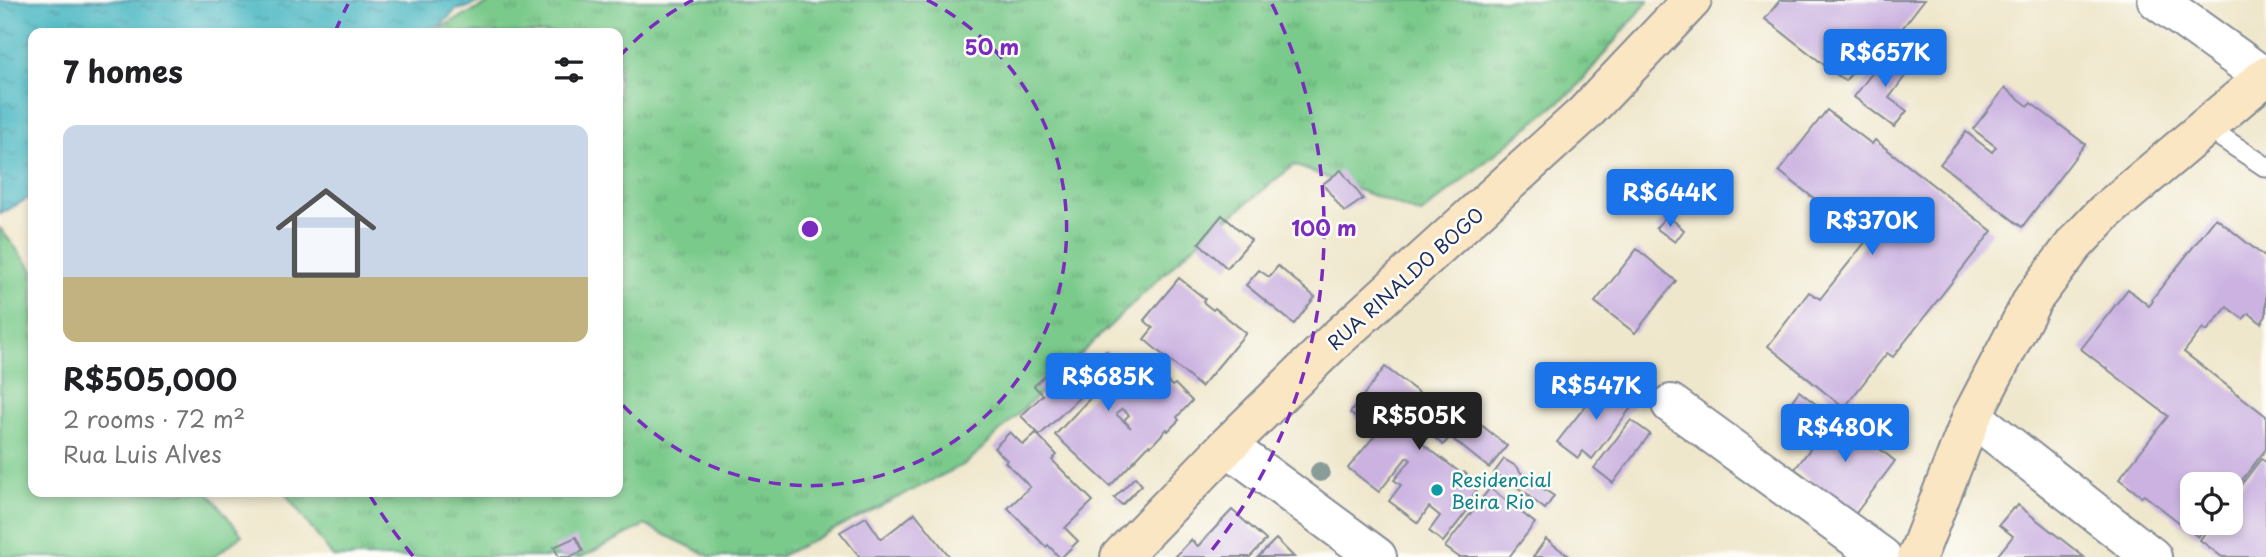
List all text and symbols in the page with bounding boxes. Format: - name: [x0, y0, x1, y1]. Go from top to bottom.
- pin: R$657K: [1828, 29, 1942, 89]
- text: 50 m: [965, 30, 1019, 62]
- text: R$657K: [1840, 34, 1930, 69]
- text: 7 homes: [63, 48, 183, 93]
- icon: filters: [550, 51, 588, 89]
- icon: home: [263, 170, 389, 296]
- pin: R$644K: [1613, 170, 1727, 229]
- text: R$644K: [1623, 174, 1717, 209]
- pin: R$370K: [1815, 198, 1929, 257]
- street label: RUA RINALDO BOGO: [1321, 200, 1489, 356]
- text: R$370K: [1826, 202, 1918, 237]
- text: 100 m: [1291, 211, 1357, 243]
- centre of rings: [798, 217, 822, 241]
- pin: R$685K: [1051, 354, 1165, 413]
- text: R$505,000: [63, 356, 237, 401]
- text: R$685K: [1062, 358, 1154, 393]
- pin: R$547K: [1539, 362, 1653, 422]
- text: R$547K: [1551, 367, 1641, 402]
- pin: R$505K: [1362, 392, 1476, 452]
- text: R$505K: [1372, 397, 1466, 432]
- text: 2 rooms · 72 m²: [63, 401, 245, 436]
- pin: R$480K: [1788, 405, 1902, 464]
- text: R$480K: [1797, 409, 1893, 444]
- text: Rua Luis Alves: [63, 436, 222, 471]
- place label: Residencial Beira Rio: [1451, 465, 1552, 515]
- map controls: [2180, 472, 2243, 535]
- button: locate: [2180, 472, 2243, 535]
- marker: Residencial Beira Rio: [1429, 482, 1445, 498]

